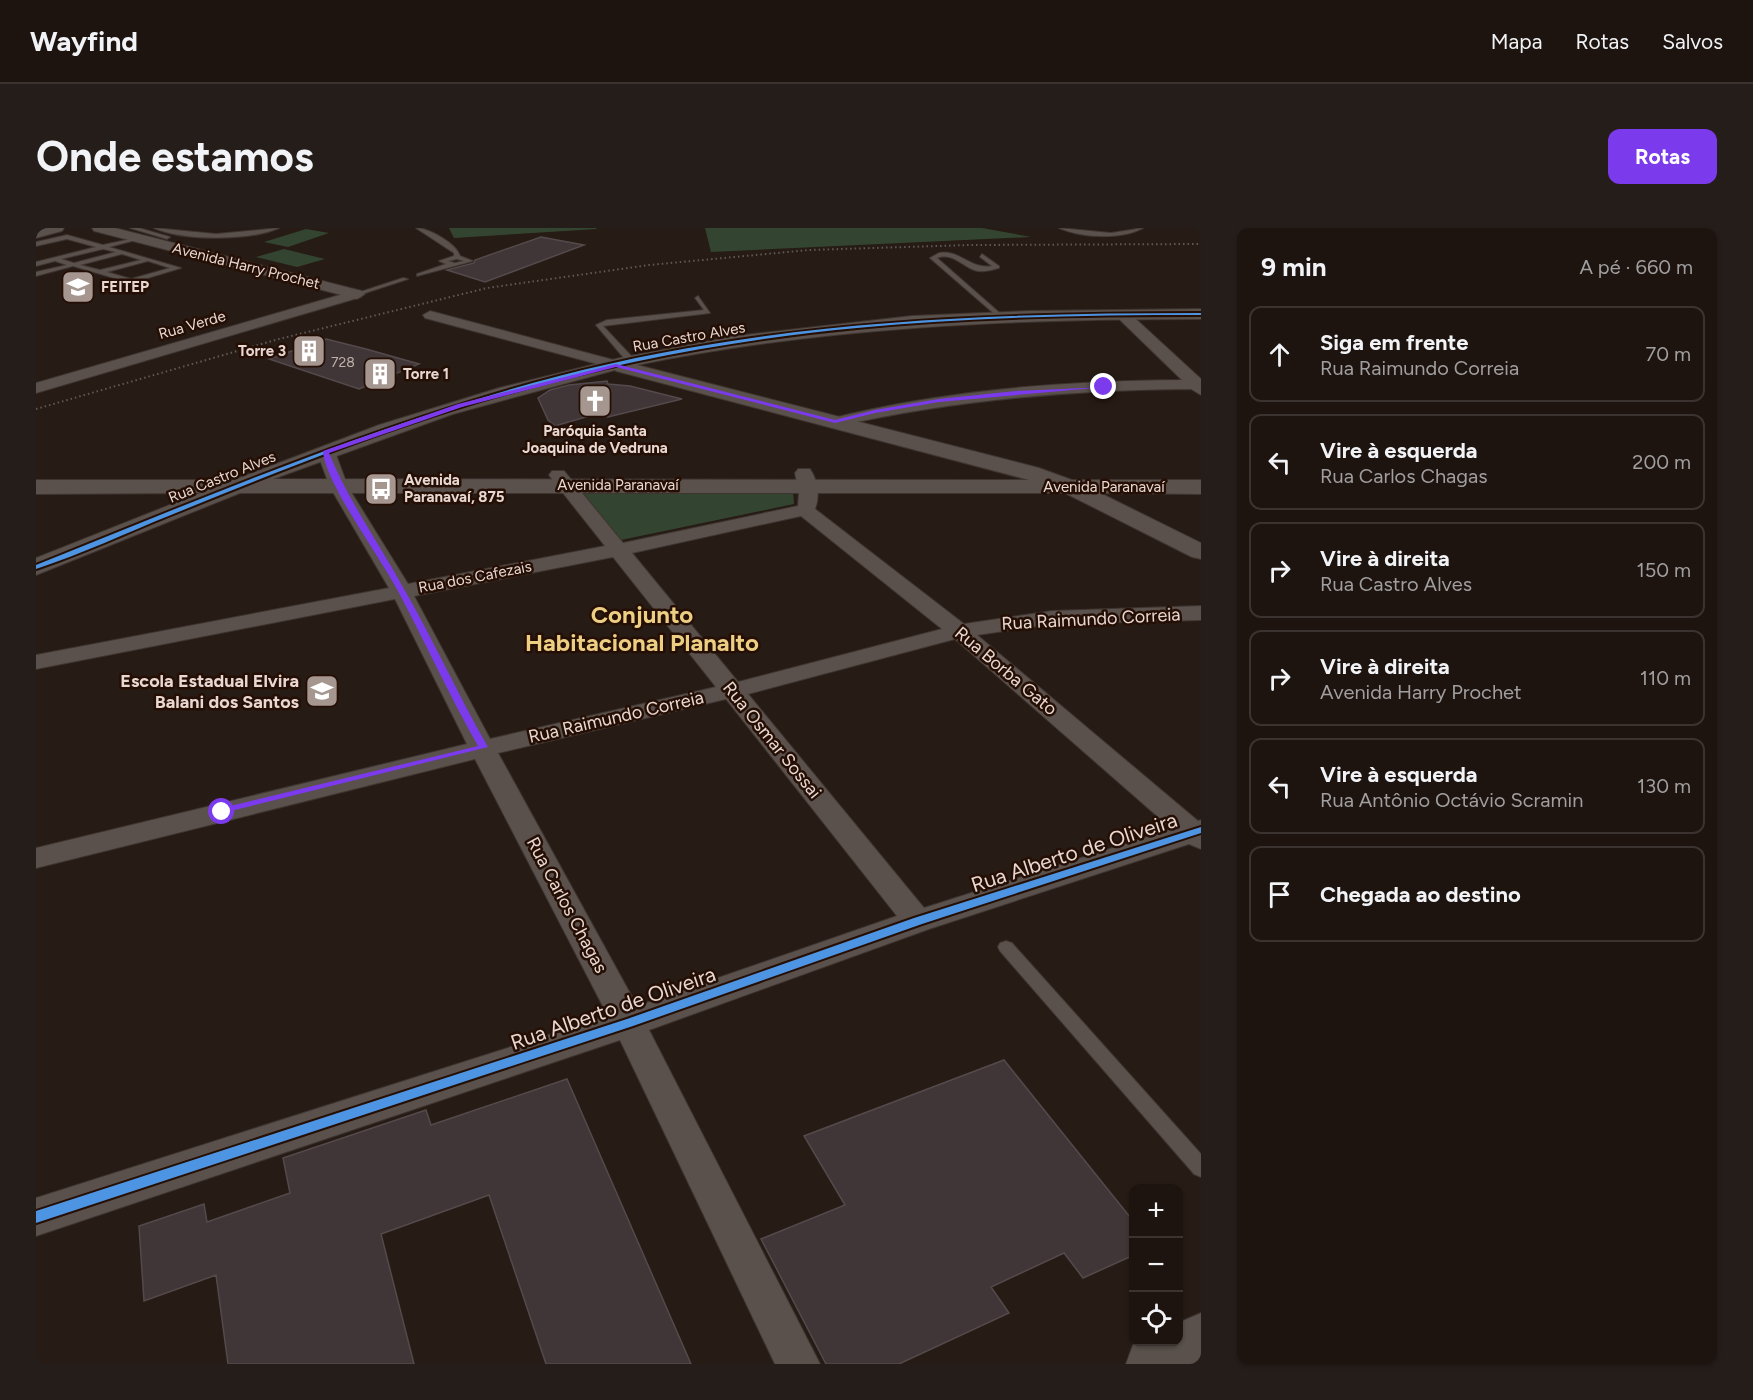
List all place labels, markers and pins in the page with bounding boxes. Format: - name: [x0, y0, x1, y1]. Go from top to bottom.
- school or university icon: FEITEP: [60, 269, 96, 305]
- place label: FEITEP: [101, 278, 149, 296]
- building icon: Torre 3: [291, 333, 327, 369]
- place label: Torre 3: [238, 342, 286, 360]
- building icon: Torre 1: [362, 356, 398, 392]
- place label: Torre 1: [403, 365, 449, 383]
- church icon: Paróquia Santa Joaquina de Vedruna: [577, 383, 613, 419]
- place label: Paróquia Santa Joaquina de Vedruna: [522, 422, 668, 457]
- bus stop icon: Avenida Paranavaí, 875: [363, 471, 399, 507]
- place label: Avenida Paranavaí, 875: [404, 471, 505, 506]
- place label: Escola Estadual Elvira Balani dos Santos: [120, 670, 300, 713]
- school or university icon: Escola Estadual Elvira Balani dos Santos: [304, 673, 340, 709]

